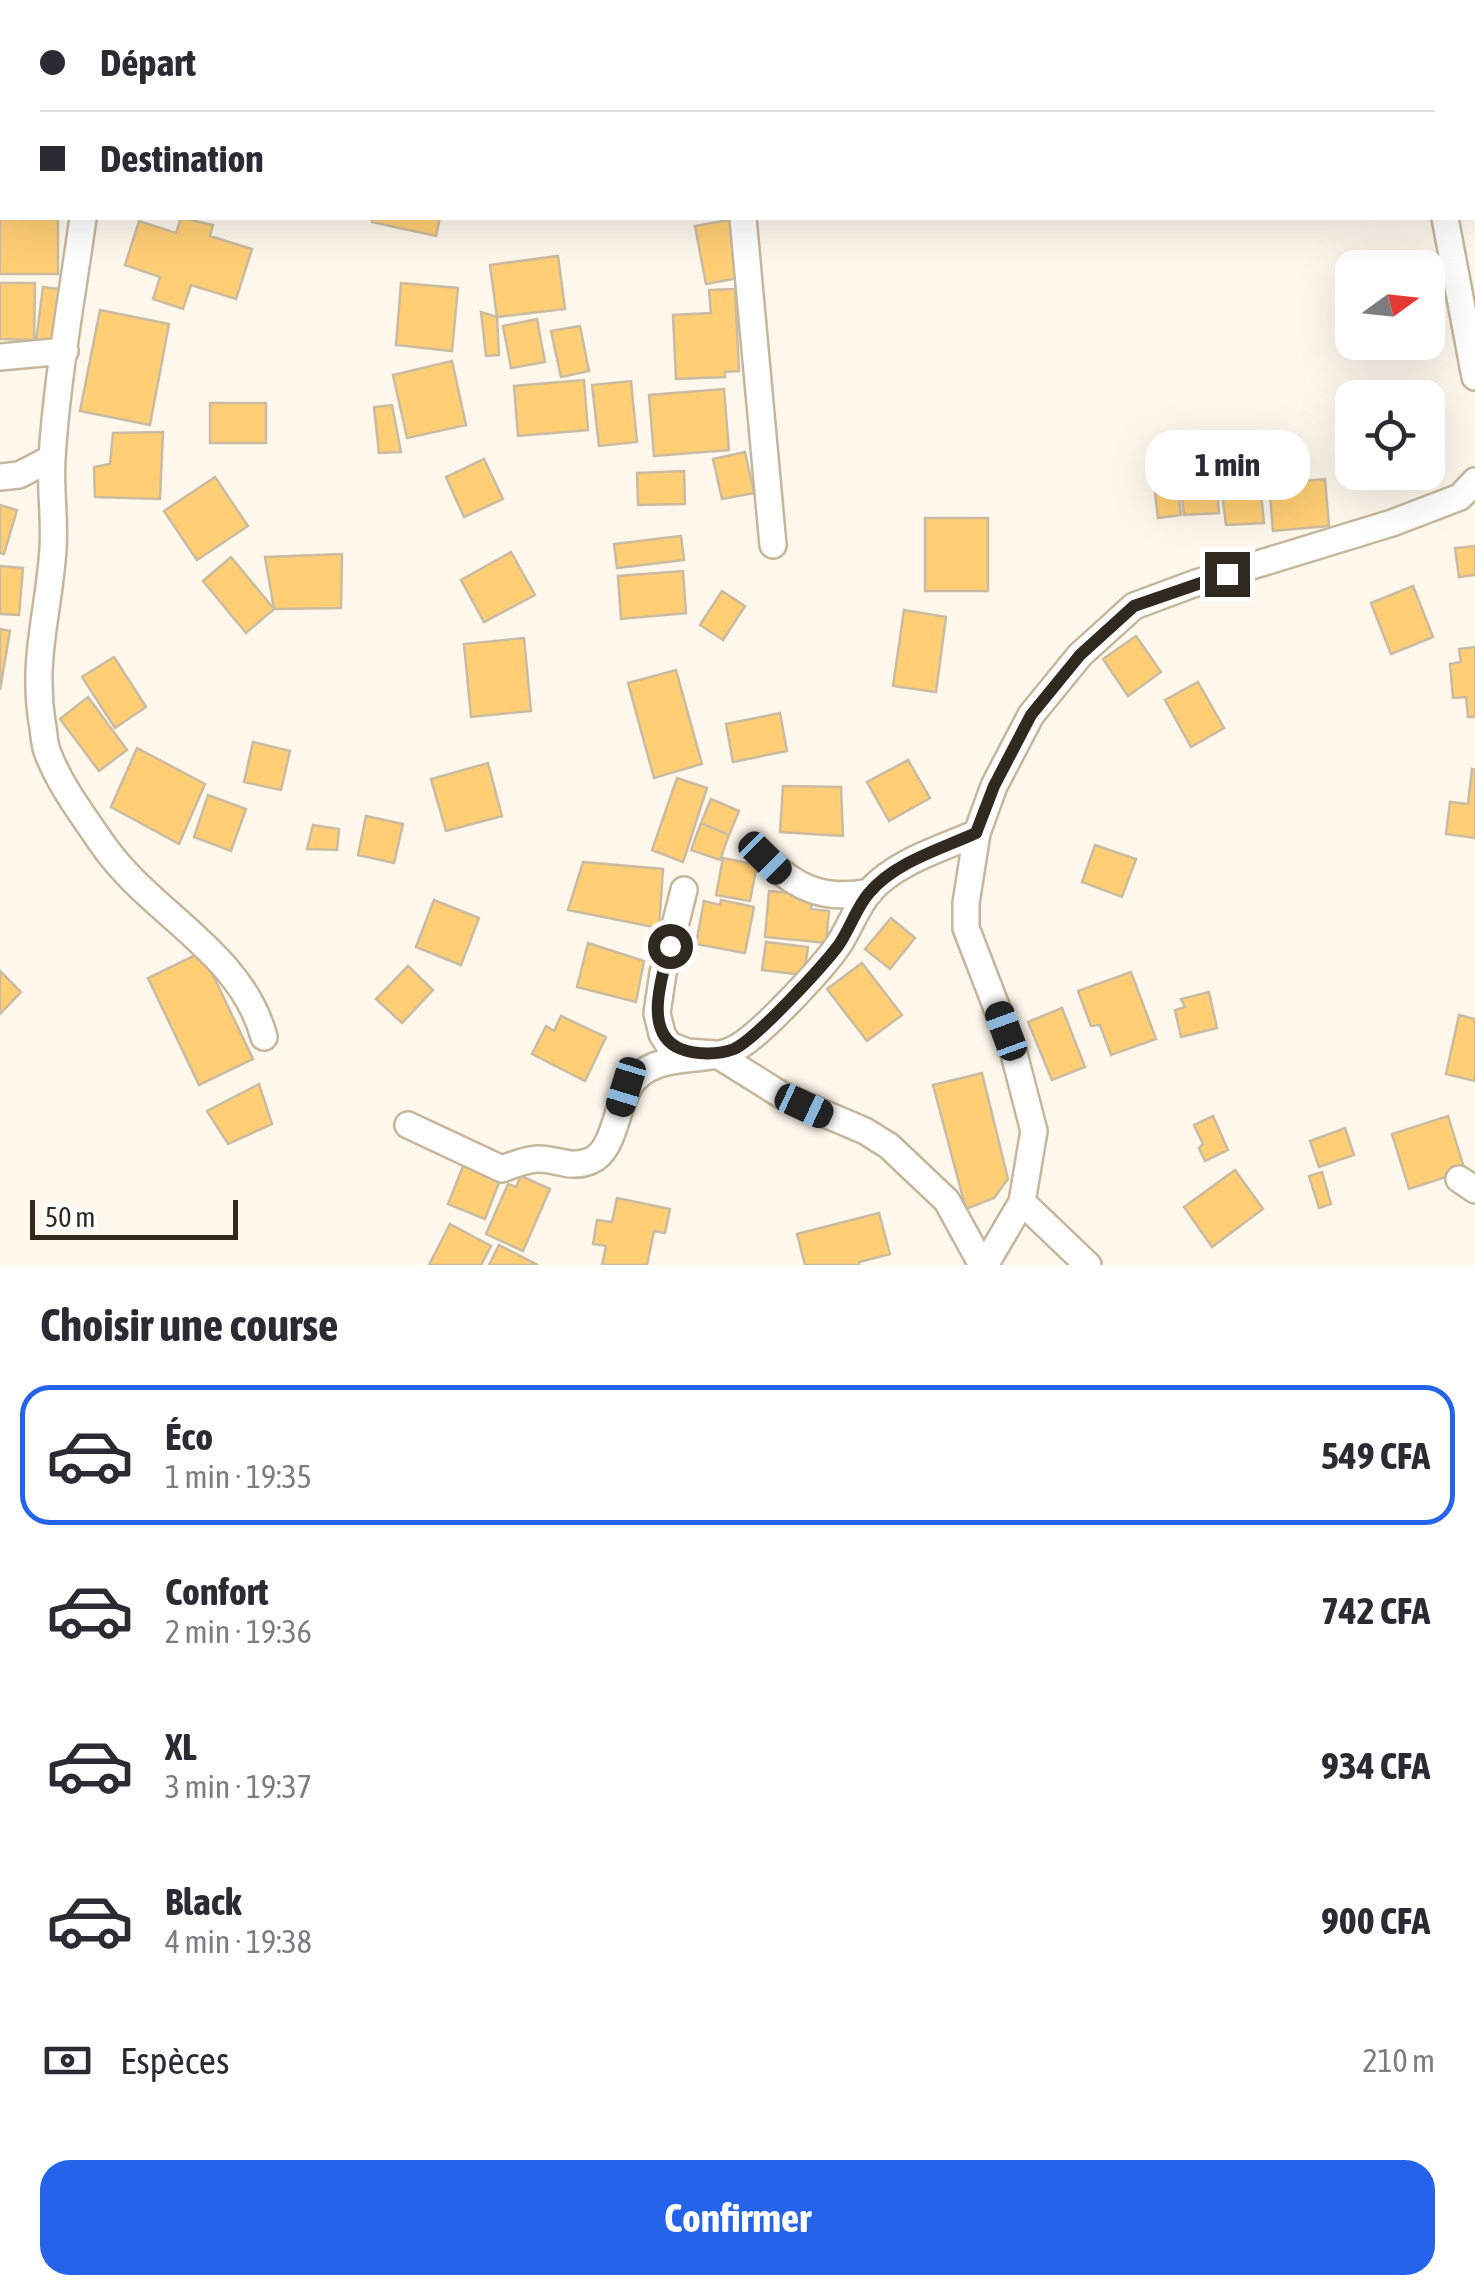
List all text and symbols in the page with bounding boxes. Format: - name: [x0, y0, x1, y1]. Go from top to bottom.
- text: Départ: [100, 41, 196, 84]
- text: Destination: [100, 137, 264, 180]
- north arrow: [1335, 250, 1445, 360]
- map controls: [1335, 250, 1445, 490]
- button: locate: [1335, 380, 1445, 490]
- callout: 1 min: [1144, 429, 1310, 499]
- text: 1 min: [1195, 446, 1260, 483]
- route end: [1205, 552, 1250, 597]
- car: [733, 826, 797, 890]
- route start: [648, 924, 693, 969]
- car: [982, 998, 1030, 1064]
- car: [603, 1054, 649, 1120]
- car: [770, 1080, 838, 1132]
- scale bar: [30, 1195, 238, 1240]
- text: 50 m: [45, 1201, 95, 1233]
- text: Choisir une course: [40, 1299, 339, 1351]
- icon: car: [45, 1410, 135, 1500]
- text: Éco: [165, 1415, 213, 1458]
- text: 549 CFA: [1321, 1434, 1430, 1477]
- text: 1 min · 19:35: [165, 1458, 312, 1495]
- icon: car: [45, 1565, 135, 1655]
- text: Confort: [165, 1570, 269, 1613]
- text: 742 CFA: [1321, 1589, 1430, 1632]
- text: 2 min · 19:36: [165, 1613, 312, 1650]
- icon: car: [45, 1720, 135, 1810]
- text: XL: [165, 1725, 197, 1768]
- text: 934 CFA: [1321, 1744, 1430, 1787]
- text: 3 min · 19:37: [165, 1768, 312, 1805]
- icon: car: [45, 1875, 135, 1965]
- text: Black: [165, 1880, 242, 1923]
- text: 900 CFA: [1321, 1899, 1430, 1942]
- text: 4 min · 19:38: [165, 1923, 312, 1960]
- icon: cash: [40, 2033, 95, 2088]
- text: Espèces: [120, 2039, 229, 2082]
- text: 210 m: [1362, 2042, 1435, 2079]
- button: Confirmer: [40, 2160, 1435, 2275]

